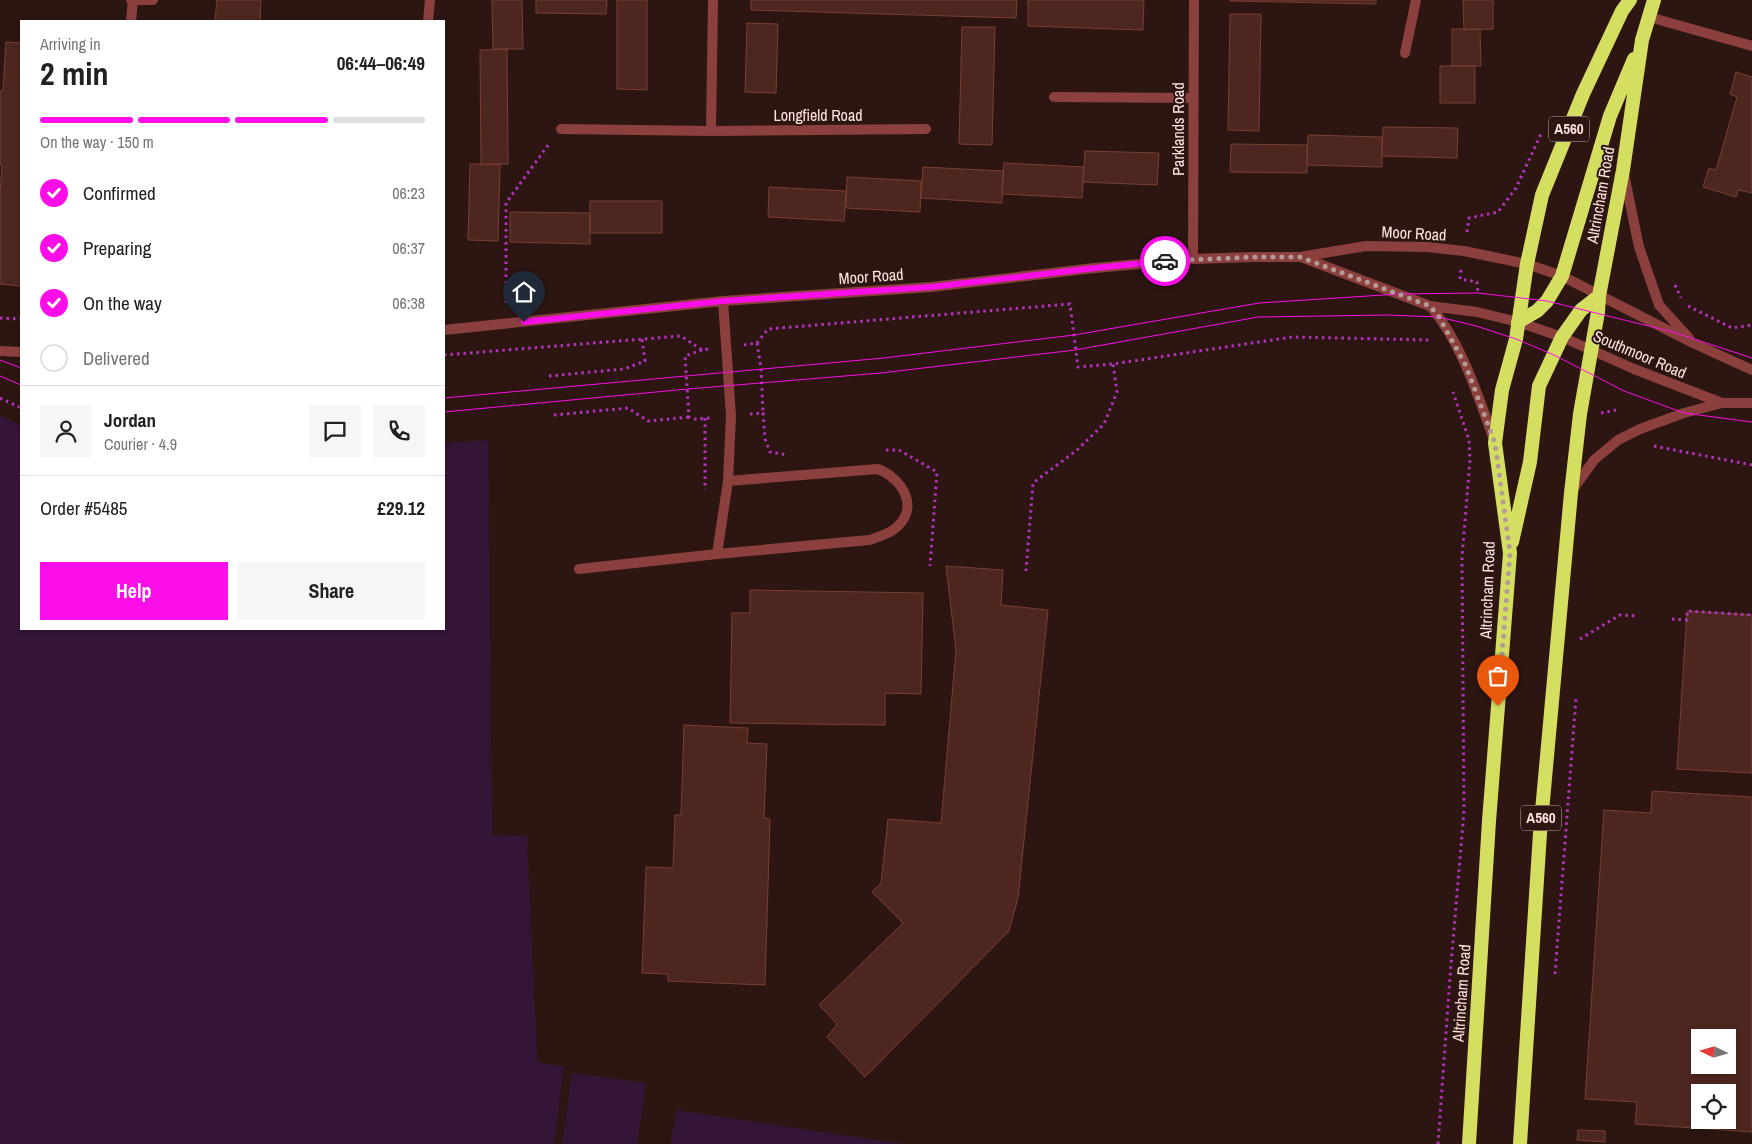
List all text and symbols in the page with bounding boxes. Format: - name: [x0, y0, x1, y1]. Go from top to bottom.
- text: Arriving in: [40, 33, 101, 55]
- text: 06:44–06:49: [337, 50, 425, 76]
- text: 2 min: [40, 52, 109, 95]
- street label: Parklands Road: [1167, 82, 1189, 176]
- street label: Longfield Road: [774, 104, 863, 126]
- road number: A560: [1549, 116, 1589, 142]
- text: On the way · 150 m: [40, 131, 154, 153]
- street label: Altrincham Road: [1581, 145, 1619, 246]
- icon: check: [40, 179, 68, 207]
- text: Confirmed: [83, 180, 156, 206]
- text: 06:23: [392, 182, 425, 204]
- street label: Moor Road: [1381, 220, 1447, 246]
- icon: check: [40, 234, 68, 262]
- text: Preparing: [83, 235, 151, 261]
- courier: [1140, 236, 1190, 286]
- text: 06:37: [392, 237, 425, 259]
- icon: car: [1151, 247, 1179, 275]
- street label: Moor Road: [838, 263, 904, 289]
- pin: [503, 271, 545, 322]
- icon: home: [510, 278, 538, 306]
- icon: check: [40, 289, 68, 317]
- text: On the way: [83, 290, 162, 316]
- text: 06:38: [392, 292, 425, 314]
- street label: Southmoor Road: [1590, 324, 1690, 384]
- text: Delivered: [83, 345, 150, 371]
- button: person: [40, 405, 92, 457]
- button: chat: [309, 405, 361, 457]
- button: phone: [373, 405, 425, 457]
- text: Jordan: [104, 407, 156, 433]
- text: Courier · 4.9: [104, 433, 177, 455]
- text: Order #5485: [40, 495, 127, 521]
- text: £29.12: [377, 495, 425, 521]
- street label: Altrincham Road: [1474, 541, 1500, 640]
- button: Help: [40, 562, 228, 620]
- button: Share: [238, 562, 425, 620]
- pin: [1477, 655, 1519, 706]
- icon: bag: [1484, 662, 1512, 690]
- road number: A560: [1521, 806, 1561, 830]
- street label: Altrincham Road: [1447, 943, 1475, 1044]
- north arrow: [1691, 1029, 1736, 1074]
- map controls: [1691, 1029, 1736, 1129]
- button: locate: [1691, 1084, 1736, 1129]

